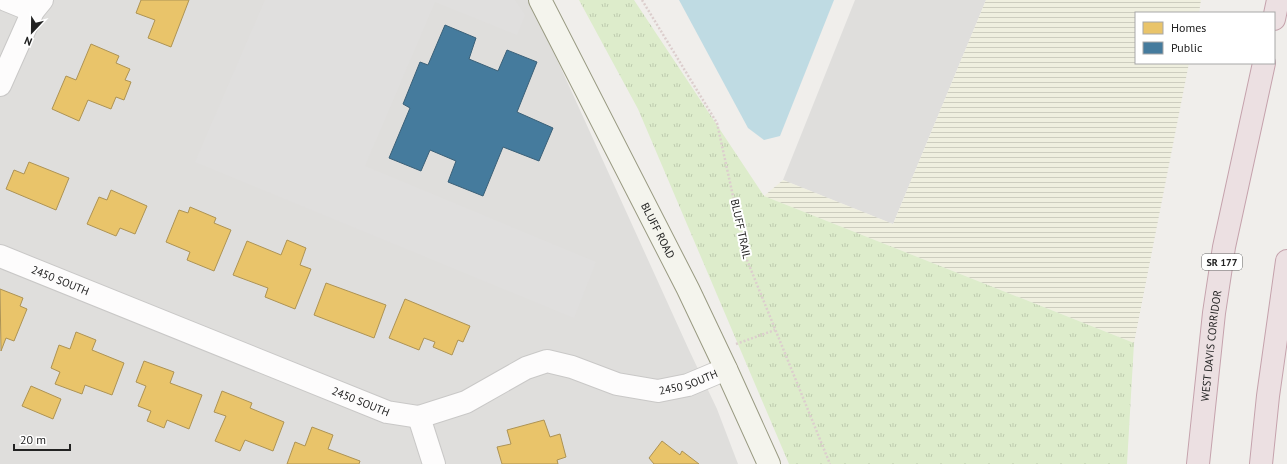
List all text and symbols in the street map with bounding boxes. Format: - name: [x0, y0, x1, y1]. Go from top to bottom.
- north arrow: [12, 12, 52, 52]
- legend: [1135, 12, 1275, 64]
- text: Homes: [1171, 20, 1206, 35]
- text: N: [22, 33, 34, 49]
- text: Public: [1171, 40, 1203, 55]
- street label: BLUFF TRAIL: [728, 198, 754, 261]
- street label: BLUFF ROAD: [638, 200, 678, 261]
- road number: SR 177: [1202, 254, 1242, 270]
- street label: 2450 SOUTH: [29, 262, 91, 298]
- street label: WEST DAVIS CORRIDOR: [1198, 289, 1224, 402]
- street label: 2450 SOUTH: [658, 366, 720, 398]
- street label: 2450 SOUTH: [330, 384, 392, 419]
- scale bar: [14, 426, 70, 452]
- text: 20 m: [20, 432, 46, 447]

